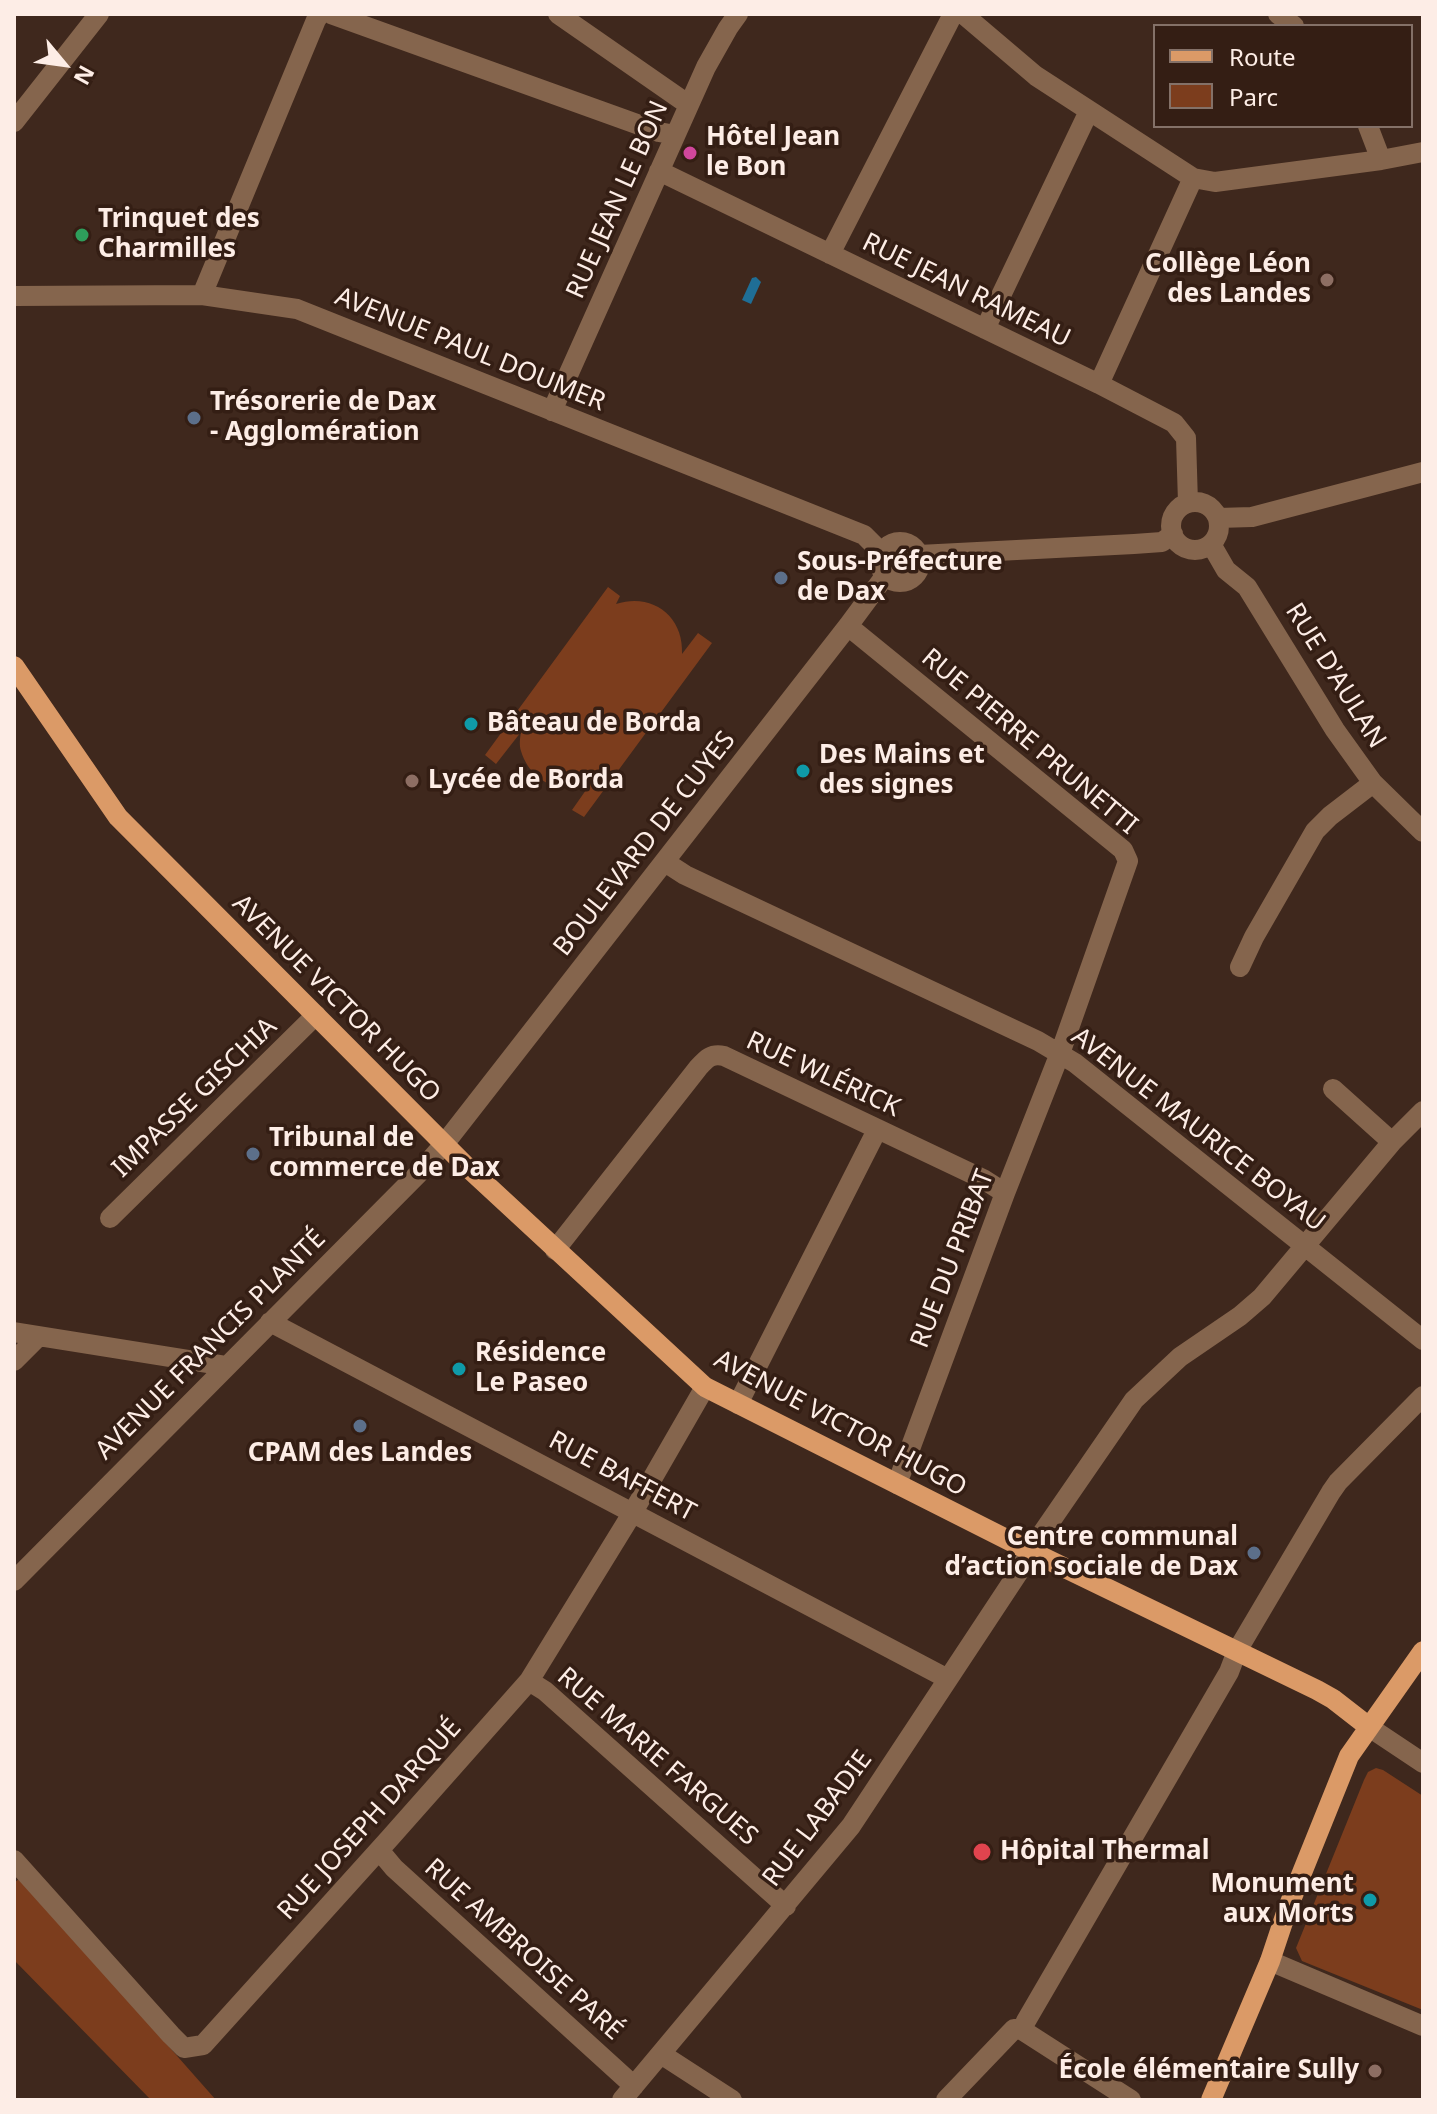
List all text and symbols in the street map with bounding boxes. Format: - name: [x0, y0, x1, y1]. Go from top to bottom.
- north arrow: [24, 24, 104, 104]
- legend: [1153, 24, 1413, 128]
- text: Route: [1229, 40, 1295, 73]
- text: N: [68, 61, 102, 91]
- text: Parc: [1229, 80, 1278, 113]
- street label: RUE JEAN LE BON: [560, 96, 676, 304]
- place label: Hôtel Jean le Bon: [706, 122, 840, 184]
- marker: Hôtel Jean le Bon: [681, 144, 699, 162]
- place label: Trinquet des Charmilles: [98, 204, 260, 266]
- marker: Trinquet des Charmilles: [73, 226, 91, 244]
- street label: RUE JEAN RAMEAU: [857, 227, 1075, 355]
- place label: Collège Léon des Landes: [1145, 249, 1311, 310]
- marker: Collège Léon des Landes: [1318, 271, 1336, 289]
- street label: AVENUE PAUL DOUMER: [330, 281, 610, 419]
- place label: Trésorerie de Dax - Agglomération: [210, 387, 436, 448]
- marker: Trésorerie de Dax - Agglomération: [185, 409, 203, 427]
- place label: Sous-Préfecture de Dax: [797, 547, 1002, 608]
- marker: Sous-Préfecture de Dax: [772, 569, 790, 587]
- street label: RUE D'AULAN: [1278, 598, 1392, 754]
- street label: RUE PIERRE PRUNETTI: [915, 643, 1143, 841]
- place label: Bâteau de Borda: [487, 708, 701, 740]
- marker: Bâteau de Borda: [462, 715, 480, 733]
- street label: BOULEVARD DE CUYES: [548, 725, 742, 963]
- place label: Des Mains et des signes: [819, 740, 985, 802]
- marker: Des Mains et des signes: [794, 762, 812, 780]
- place label: Lycée de Borda: [428, 765, 624, 797]
- marker: Lycée de Borda: [403, 772, 421, 790]
- street label: AVENUE VICTOR HUGO: [226, 889, 446, 1109]
- street label: IMPASSE GISCHIA: [106, 1012, 284, 1184]
- street label: AVENUE MAURICE BOYAU: [1065, 1021, 1331, 1239]
- street label: RUE WLÉRICK: [741, 1026, 905, 1124]
- place label: Tribunal de commerce de Dax: [269, 1123, 500, 1184]
- marker: Tribunal de commerce de Dax: [244, 1145, 262, 1163]
- street label: RUE DU PRIBAT: [905, 1166, 1001, 1352]
- street label: AVENUE FRANCIS PLANTÉ: [89, 1223, 333, 1467]
- place label: Résidence Le Paseo: [475, 1338, 606, 1400]
- street label: AVENUE VICTOR HUGO: [709, 1344, 971, 1504]
- marker: Résidence Le Paseo: [450, 1360, 468, 1378]
- marker: CPAM des Landes: [351, 1417, 369, 1435]
- street label: RUE BAFFERT: [543, 1425, 701, 1529]
- place label: CPAM des Landes: [248, 1438, 472, 1470]
- place label: Centre communal d’action sociale de Dax: [945, 1522, 1238, 1584]
- marker: Centre communal d’action sociale de Dax: [1245, 1544, 1263, 1562]
- street label: RUE MARIE FARGUES: [550, 1662, 764, 1852]
- street label: RUE JOSEPH DARQUÉ: [272, 1713, 468, 1927]
- street label: RUE LABADIE: [757, 1745, 879, 1893]
- place label: Hôpital Thermal: [1000, 1836, 1209, 1868]
- marker: Hôpital Thermal: [971, 1841, 993, 1863]
- street label: RUE AMBROISE PARÉ: [417, 1853, 629, 2047]
- place label: Monument aux Morts: [1210, 1869, 1354, 1930]
- marker: Monument aux Morts: [1361, 1891, 1379, 1909]
- place label: École élémentaire Sully: [1059, 2055, 1359, 2087]
- marker: École élémentaire Sully: [1366, 2062, 1384, 2080]

